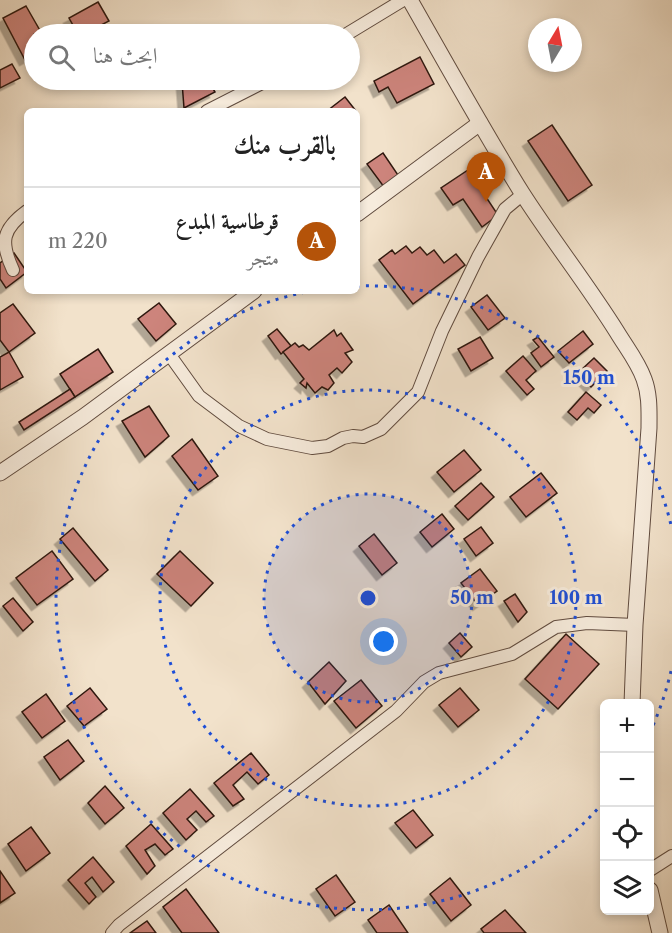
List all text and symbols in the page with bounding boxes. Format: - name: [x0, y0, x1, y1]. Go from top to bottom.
- north arrow: [528, 18, 582, 72]
- search box: [24, 24, 360, 90]
- icon: search: [45, 41, 78, 74]
- text: ابحث هنا: [93, 42, 158, 69]
- text: بالقرب منك: [233, 129, 336, 161]
- pin: A: [466, 152, 506, 202]
- text: قرطاسية المبدع: [176, 208, 279, 235]
- text: 220 m: [48, 229, 108, 253]
- text: A: [309, 229, 324, 253]
- text: متجر: [247, 246, 279, 270]
- text: 150 m: [563, 367, 615, 389]
- text: 50 m: [450, 587, 494, 609]
- text: 100 m: [549, 587, 603, 609]
- centre of rings: [358, 588, 378, 608]
- your location: [369, 627, 398, 656]
- map controls: [600, 699, 654, 915]
- button: +: [600, 699, 654, 753]
- button: −: [600, 753, 654, 807]
- button: locate: [600, 807, 654, 861]
- button: layers: [600, 861, 654, 915]

